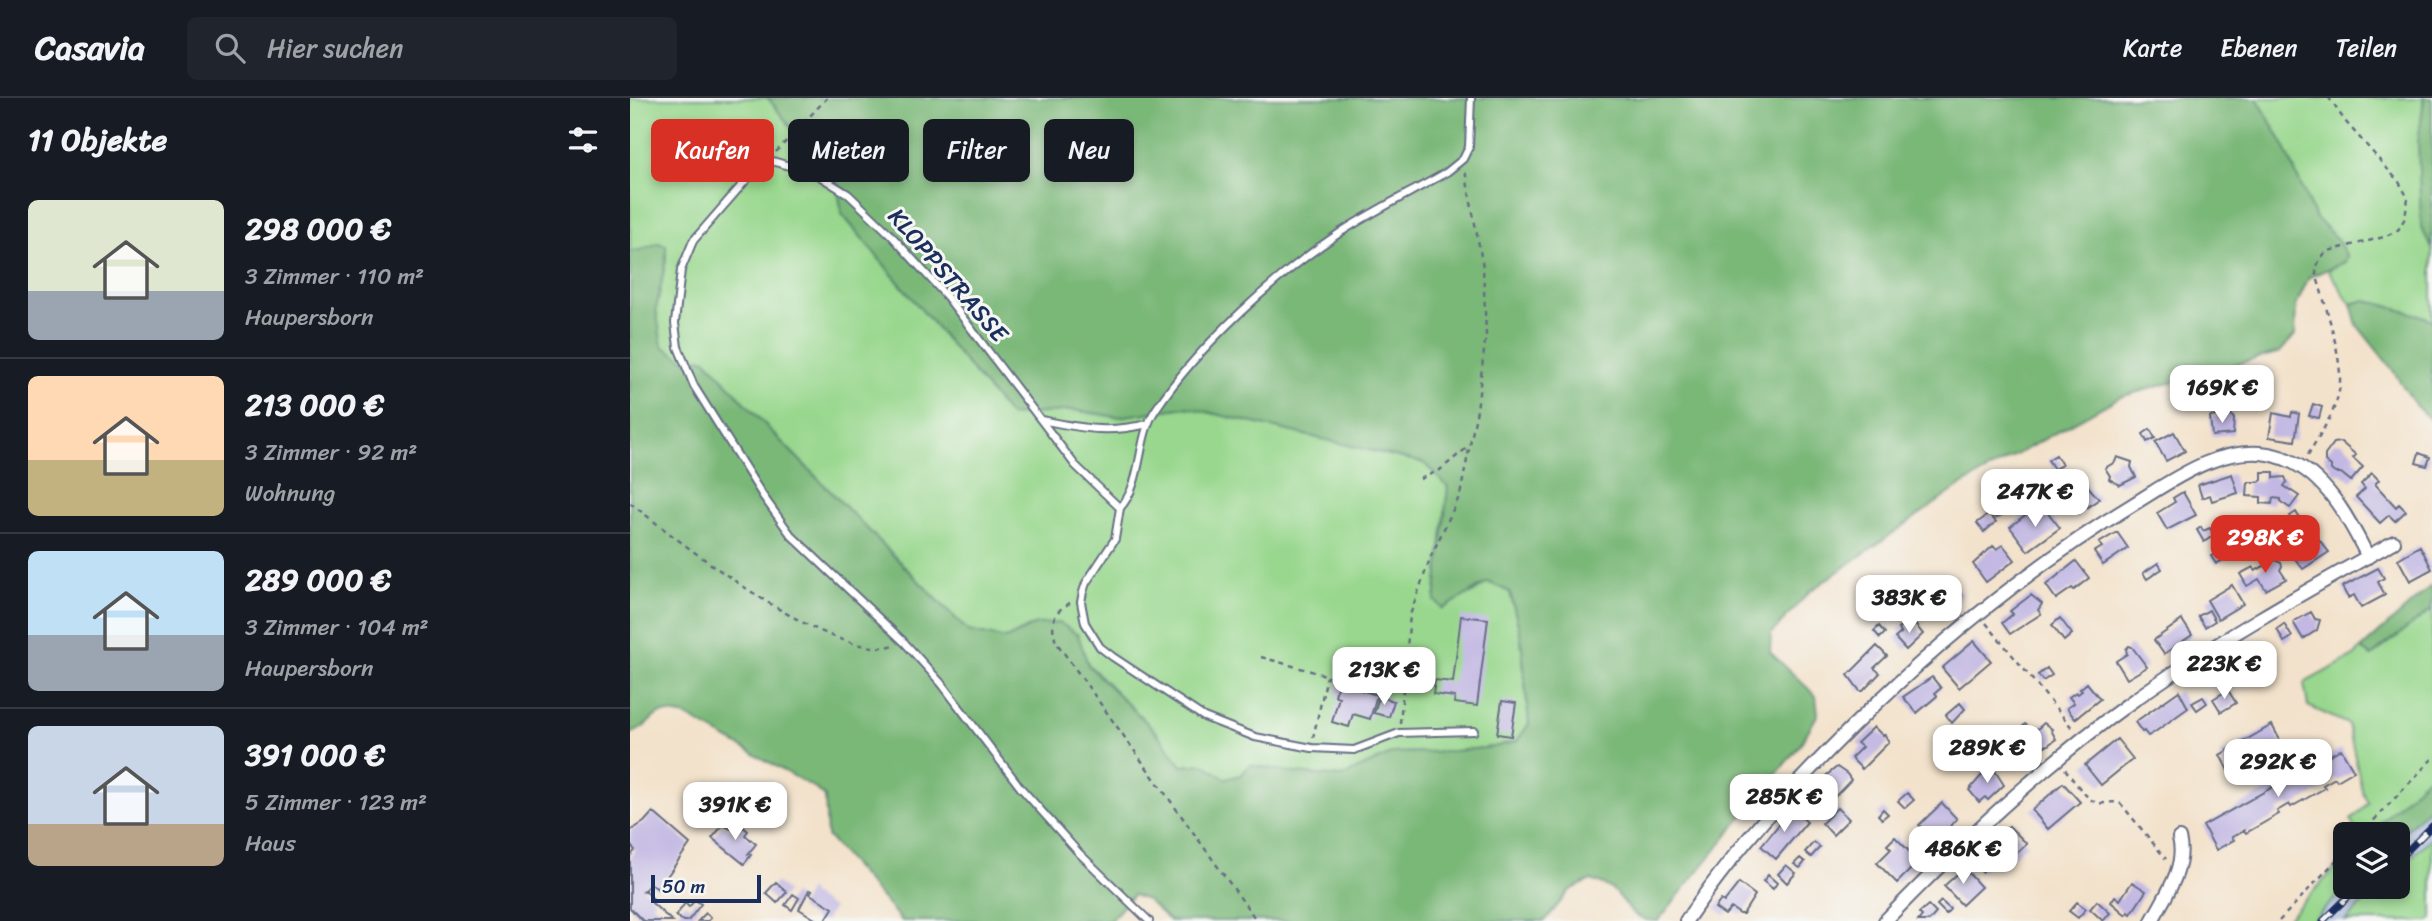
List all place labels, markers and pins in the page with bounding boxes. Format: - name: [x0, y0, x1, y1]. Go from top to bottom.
- pin: 169K €: [2165, 366, 2279, 425]
- pin: 247K €: [1978, 470, 2092, 529]
- pin: 298K €: [2208, 516, 2322, 575]
- pin: 383K €: [1852, 575, 1966, 635]
- pin: 223K €: [2167, 642, 2281, 701]
- pin: 213K €: [1327, 648, 1441, 707]
- pin: 289K €: [1930, 726, 2044, 785]
- pin: 292K €: [2221, 740, 2335, 799]
- pin: 285K €: [1727, 774, 1841, 834]
- pin: 391K €: [678, 782, 792, 842]
- pin: 486K €: [1906, 826, 2020, 886]

